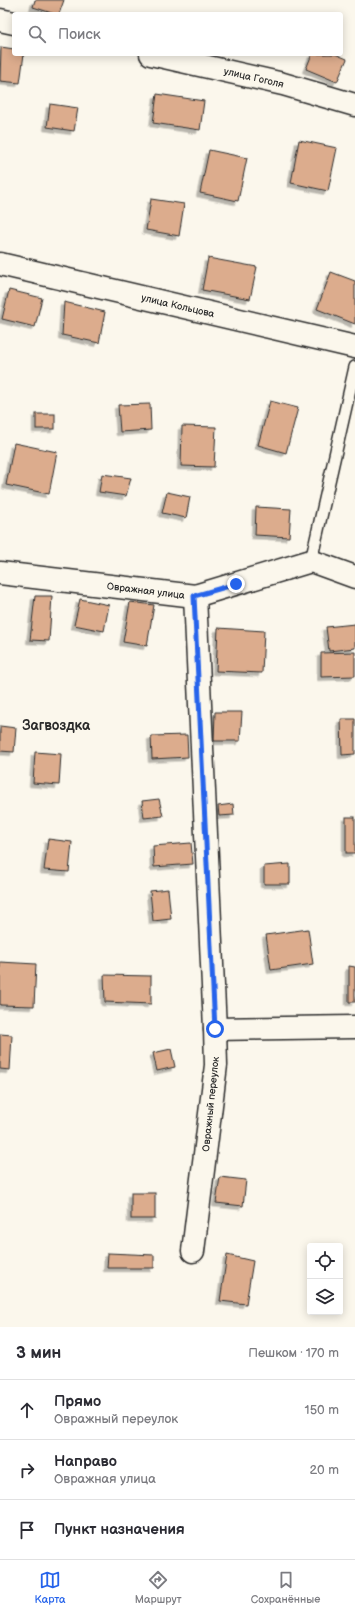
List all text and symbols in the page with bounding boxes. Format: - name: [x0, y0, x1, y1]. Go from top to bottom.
- search box: [12, 12, 343, 56]
- icon: search: [26, 23, 48, 45]
- text: Поиск: [58, 25, 101, 44]
- street label: улица Гоголя: [223, 65, 285, 91]
- street label: улица Кольцова: [140, 292, 216, 320]
- route end: [227, 575, 245, 593]
- street label: Овражная улица: [106, 580, 186, 602]
- district label: Загвоздка: [22, 717, 91, 734]
- route start: [206, 1020, 224, 1038]
- street label: Овражный переулок: [200, 1055, 222, 1152]
- map controls: [307, 1243, 343, 1315]
- button: locate: [307, 1243, 343, 1279]
- button: layers: [307, 1279, 343, 1315]
- text: 3 мин: [16, 1343, 61, 1363]
- text: Пешком · 170 m: [248, 1345, 339, 1361]
- text: Прямо: [54, 1392, 101, 1411]
- icon: ahead: [16, 1399, 38, 1421]
- text: 150 m: [305, 1402, 339, 1418]
- text: Овражный переулок: [54, 1411, 178, 1427]
- text: Направо: [54, 1452, 117, 1471]
- icon: right: [16, 1459, 38, 1481]
- text: 20 m: [309, 1462, 339, 1478]
- text: Овражная улица: [54, 1471, 156, 1487]
- icon: arrive: [16, 1519, 38, 1541]
- text: Пункт назначения: [54, 1520, 185, 1539]
- tab: Карта: [35, 1569, 66, 1606]
- tab: Маршрут: [135, 1569, 182, 1606]
- tab: Сохранённые: [251, 1569, 320, 1606]

